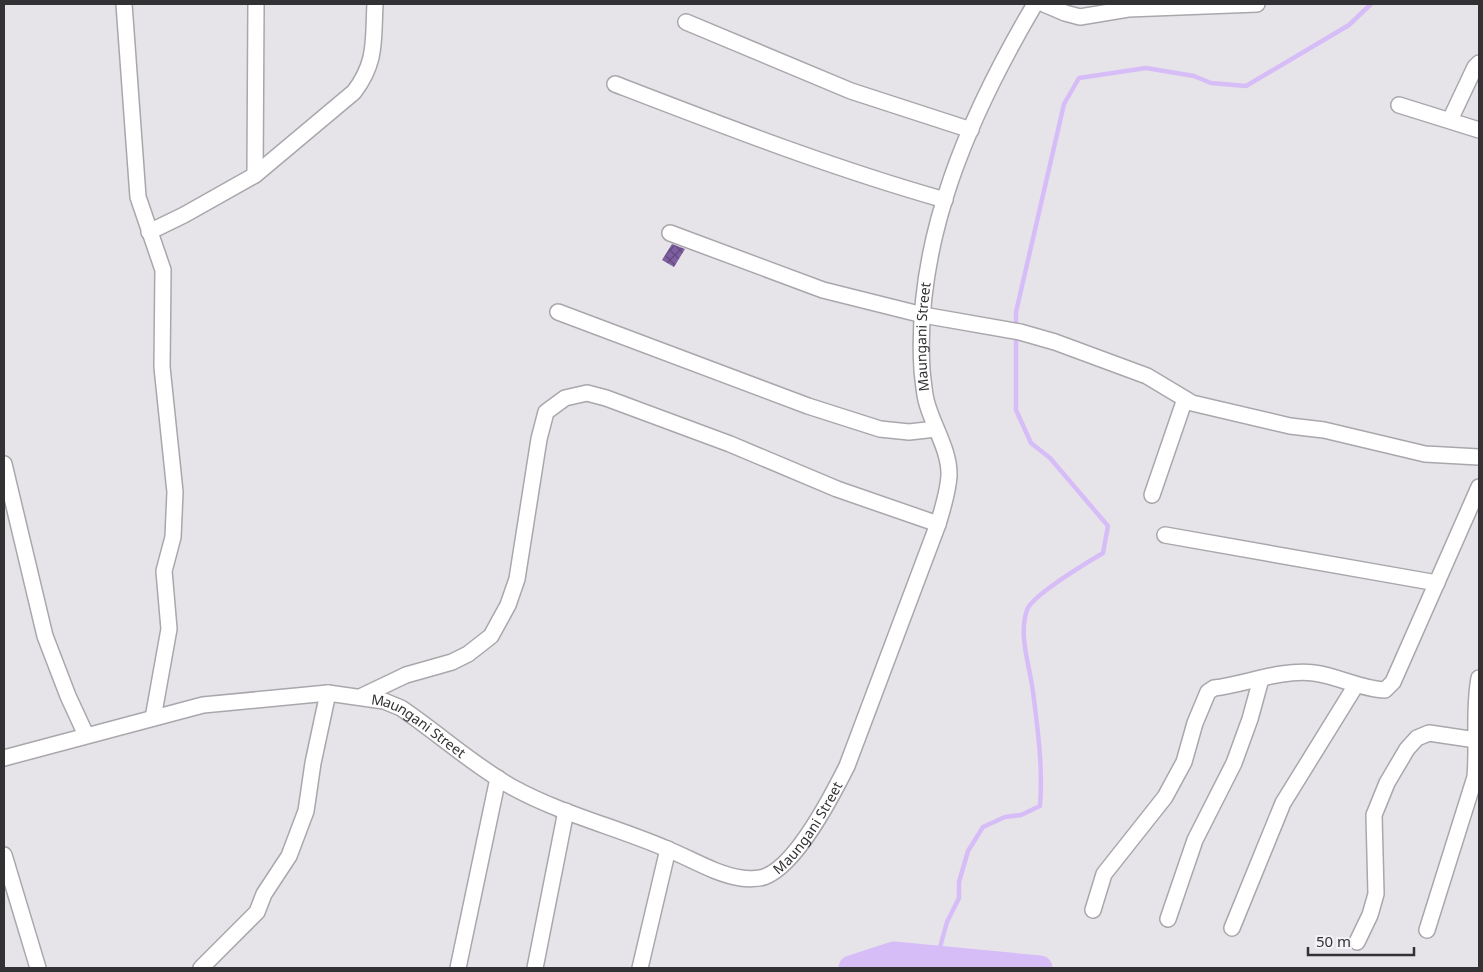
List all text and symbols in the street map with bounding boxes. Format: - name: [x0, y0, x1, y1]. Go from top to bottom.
- street label: Maungani Street: [911, 281, 935, 392]
- street label: Maungani Street: [370, 689, 470, 762]
- street label: Maungani Street: [769, 778, 847, 878]
- scale bar: [1308, 924, 1414, 956]
- text: 50 m: [1316, 931, 1351, 951]

